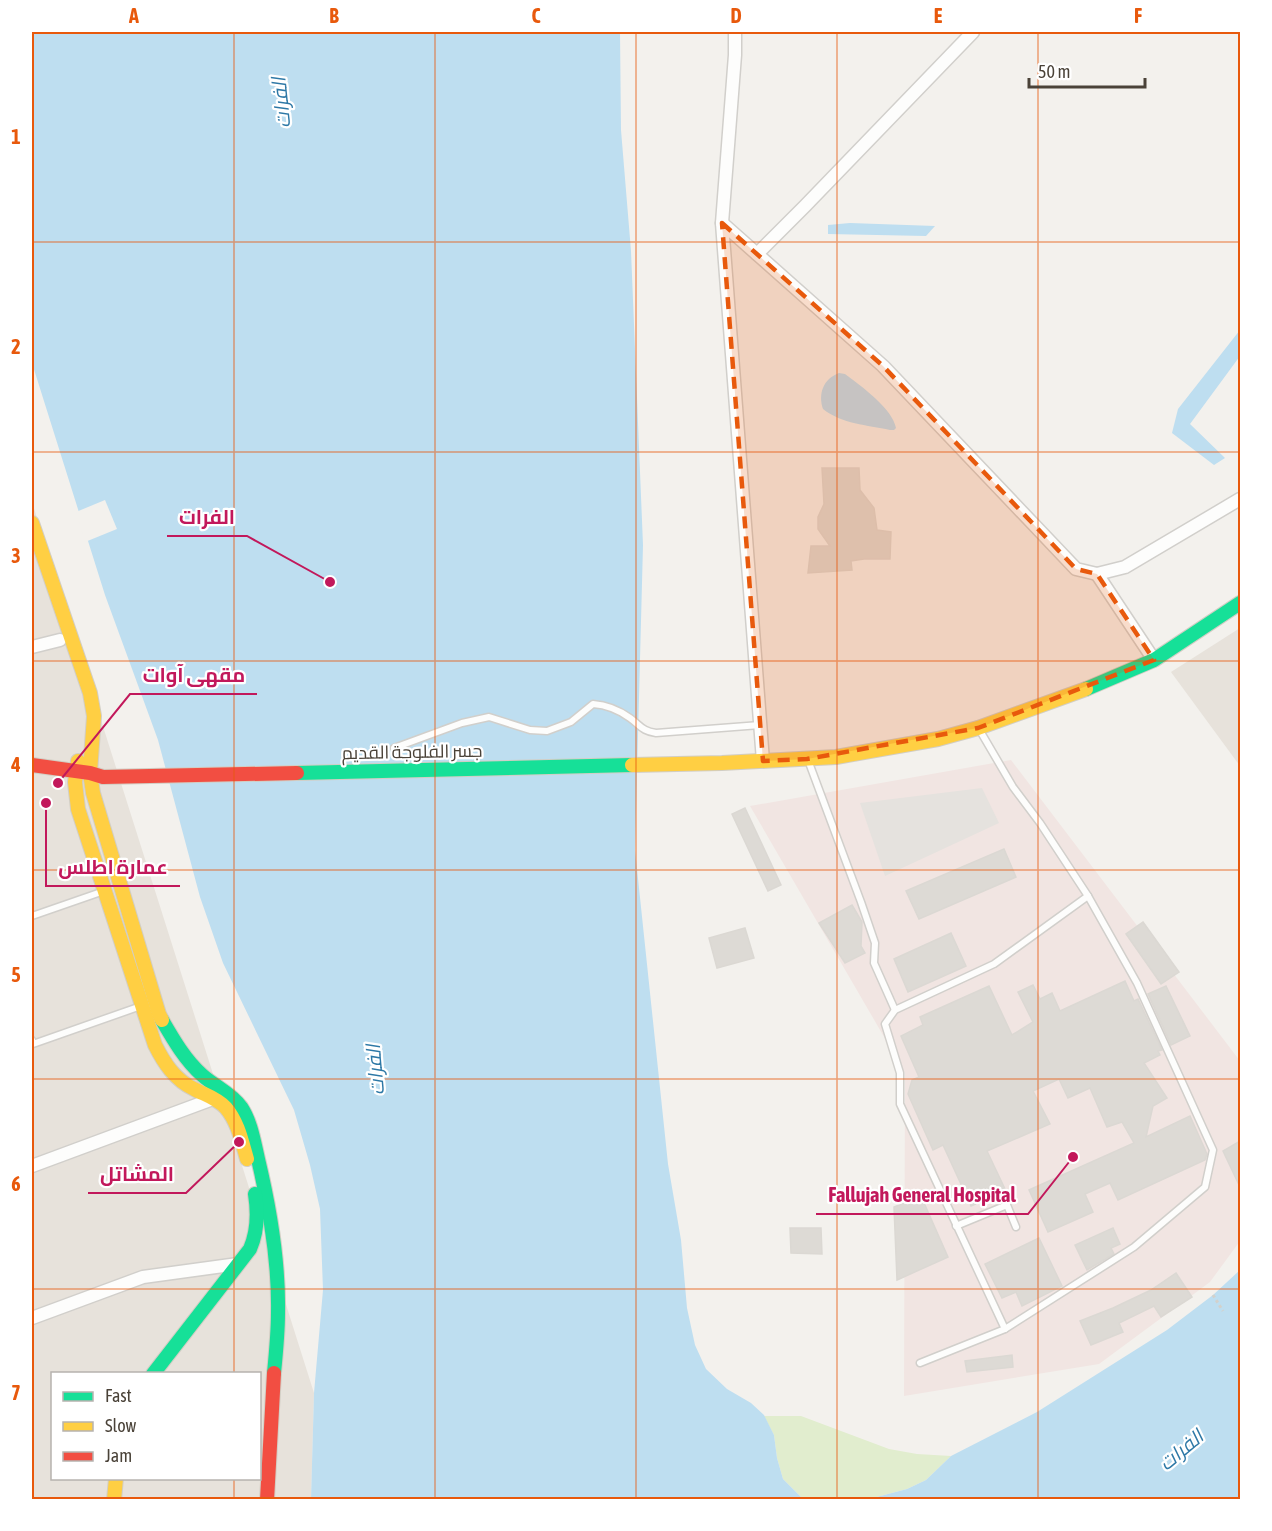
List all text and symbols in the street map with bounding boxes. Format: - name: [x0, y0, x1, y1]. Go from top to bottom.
- text: A: [128, 4, 139, 27]
- text: B: [329, 4, 339, 27]
- text: C: [532, 4, 541, 27]
- text: D: [730, 4, 742, 27]
- text: E: [934, 4, 943, 27]
- text: F: [1134, 4, 1142, 27]
- scale bar: [1029, 51, 1144, 89]
- text: 50 m: [1038, 61, 1070, 82]
- water label: الفرات: [266, 74, 296, 130]
- text: 1: [11, 125, 21, 148]
- text: 2: [11, 335, 21, 358]
- callout: الفرات: [167, 498, 247, 536]
- text: الفرات: [179, 505, 235, 529]
- text: 3: [11, 544, 21, 567]
- callout: مقهى آوات: [130, 656, 257, 694]
- text: مقهى آوات: [143, 663, 245, 688]
- street label: جسر الفلوجة القديم: [341, 740, 483, 765]
- text: 4: [10, 753, 21, 776]
- callout: عمارة اطلس: [46, 848, 180, 886]
- text: عمارة اطلس: [58, 855, 168, 879]
- text: 5: [11, 963, 21, 986]
- water label: الفرات: [361, 1041, 389, 1096]
- callout: المشاتل: [88, 1155, 186, 1193]
- text: المشاتل: [100, 1162, 174, 1186]
- text: 6: [11, 1172, 21, 1195]
- callout: Fallujah General Hospital: [816, 1176, 1028, 1214]
- text: Fallujah General Hospital: [828, 1183, 1016, 1206]
- legend: [51, 1372, 261, 1480]
- text: 7: [11, 1381, 21, 1404]
- text: Fast: [105, 1385, 132, 1406]
- text: Slow: [105, 1415, 136, 1436]
- water label: الفرات: [1154, 1423, 1210, 1476]
- text: Jam: [105, 1445, 132, 1466]

